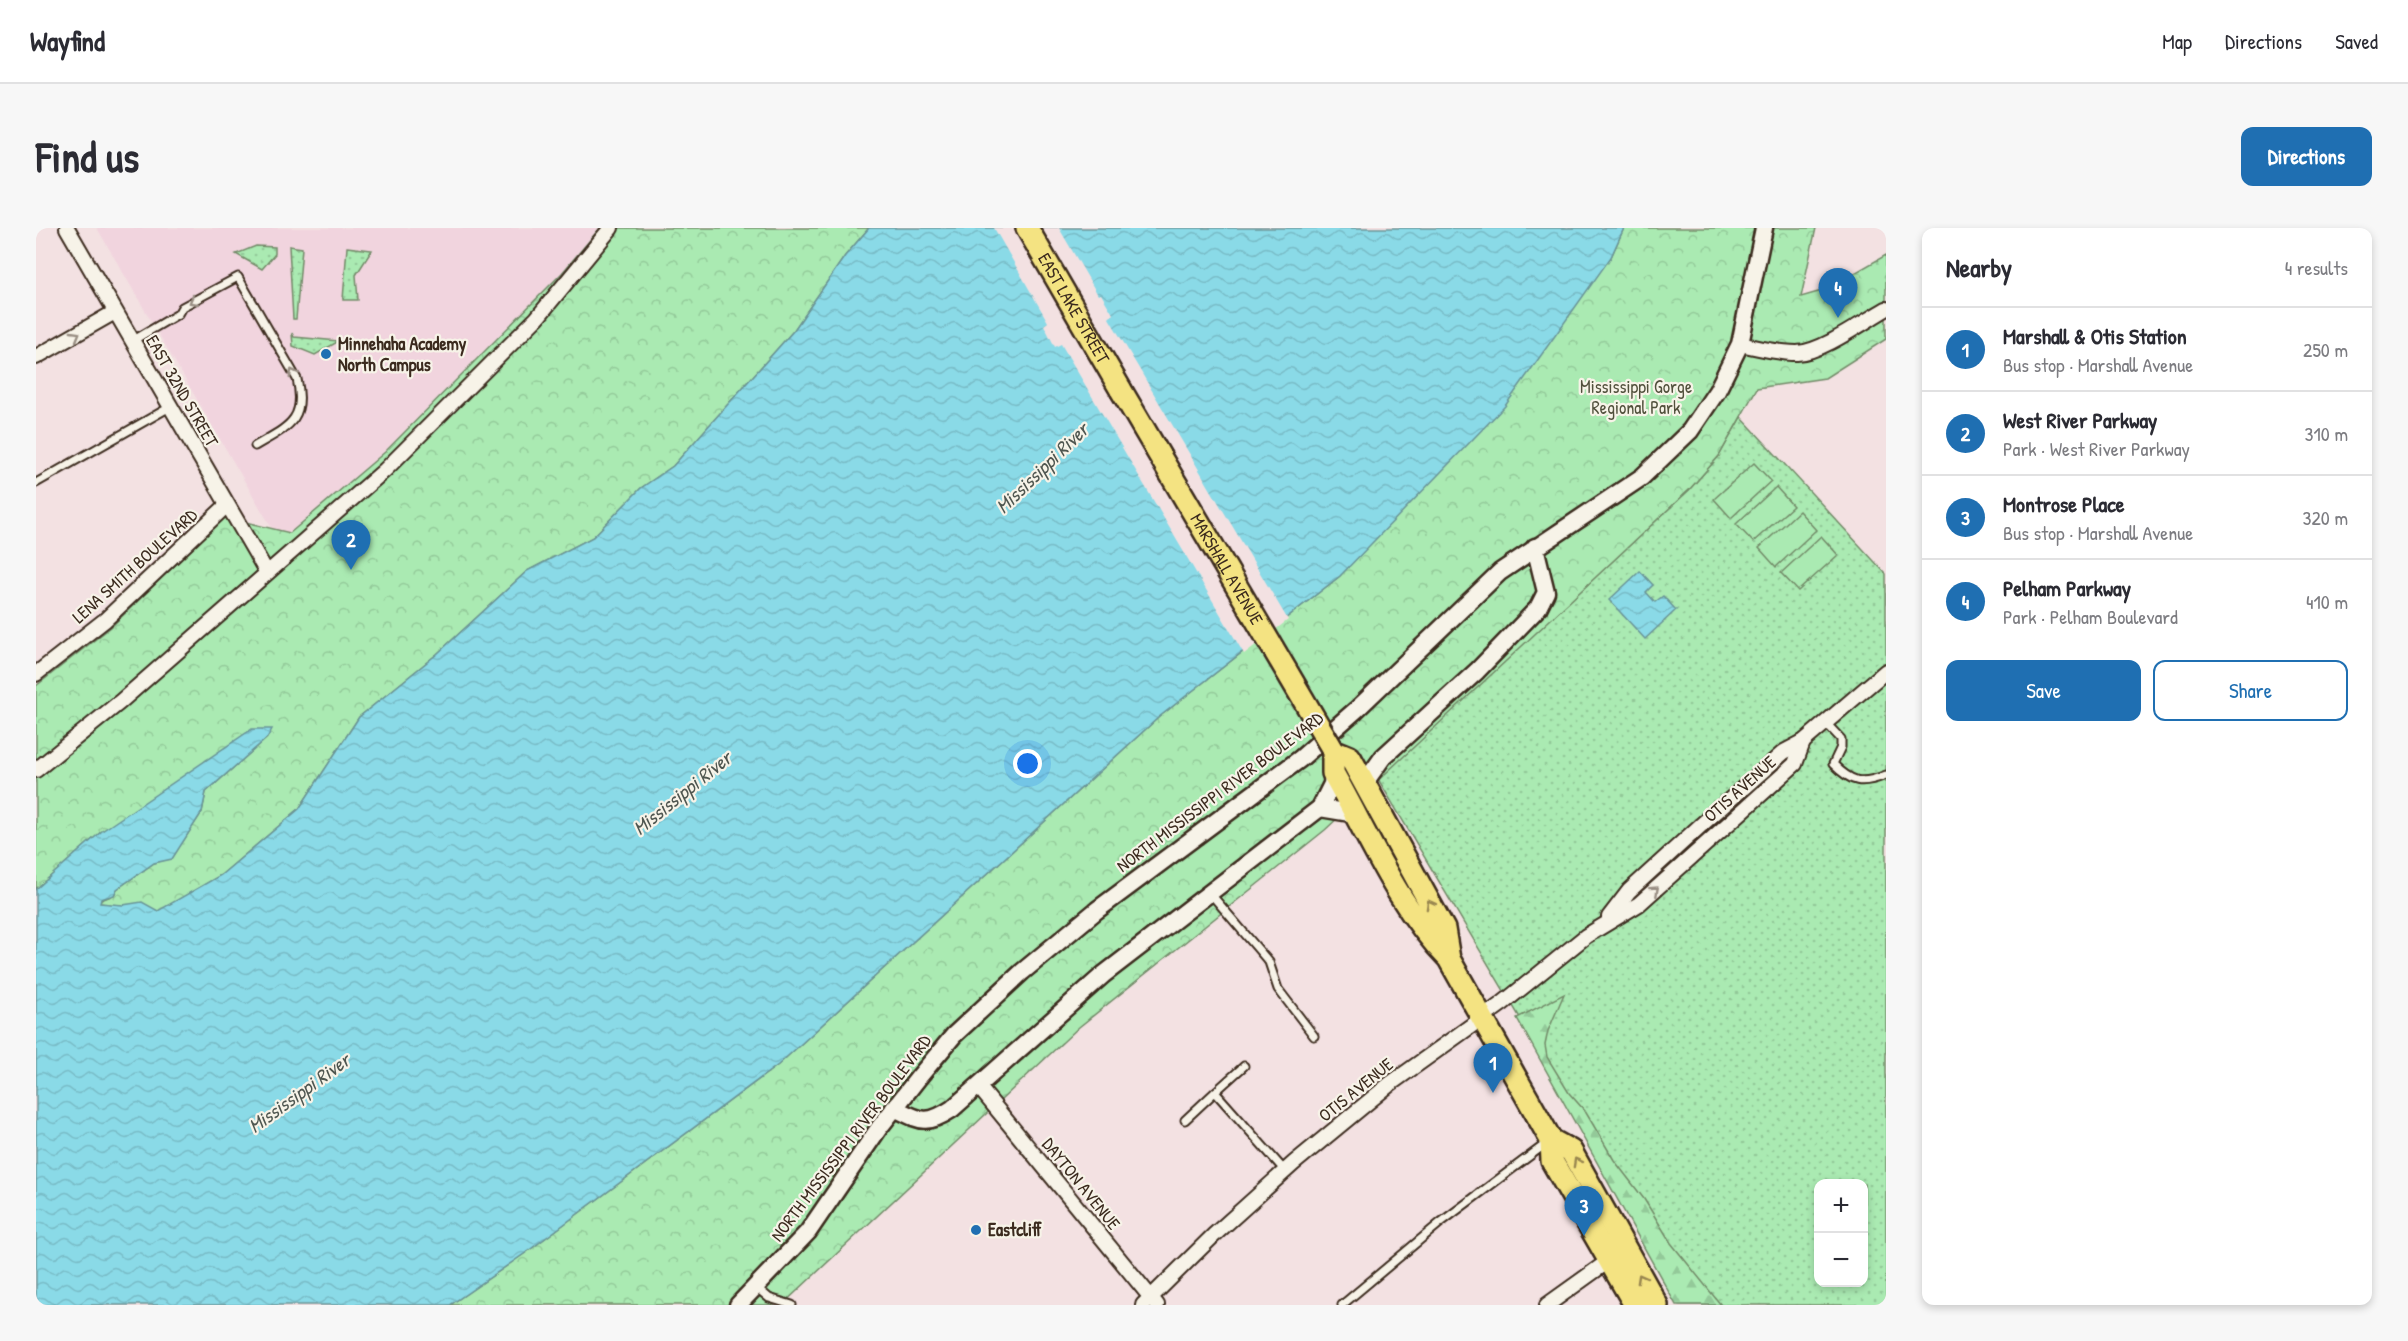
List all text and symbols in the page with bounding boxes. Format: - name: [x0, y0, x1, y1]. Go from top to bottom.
- text: Wayfind: [30, 22, 105, 60]
- text: Map: [2162, 27, 2192, 56]
- text: Directions: [2225, 27, 2302, 56]
- text: Saved: [2335, 27, 2378, 56]
- button: Directions: [2241, 127, 2372, 186]
- text: Find us: [36, 128, 139, 185]
- street label: EAST LAKE STREET: [1032, 248, 1116, 369]
- text: Nearby: [1946, 250, 2012, 285]
- text: 4 results: [2285, 254, 2348, 281]
- pin: 4: [1818, 268, 1858, 318]
- one-way arrow: [189, 293, 199, 305]
- text: Marshall & Otis Station: [2003, 321, 2187, 351]
- one-way arrow: [70, 330, 80, 342]
- street label: EAST 32ND STREET: [140, 330, 225, 452]
- place label: Minnehaha Academy North Campus: [338, 331, 467, 378]
- text: 1: [1962, 336, 1969, 363]
- text: 250 m: [2303, 336, 2348, 363]
- marker: Minnehaha Academy North Campus: [319, 347, 333, 361]
- text: Bus stop · Marshall Avenue: [2003, 351, 2193, 378]
- one-way arrow: [289, 369, 300, 379]
- park label: Mississippi Gorge Regional Park: [1580, 374, 1692, 420]
- text: West River Parkway: [2003, 405, 2157, 435]
- water label: Mississippi River: [989, 415, 1096, 520]
- text: 2: [1961, 420, 1970, 447]
- text: 310 m: [2305, 420, 2348, 447]
- text: Park · West River Parkway: [2003, 435, 2190, 462]
- text: Montrose Place: [2003, 489, 2124, 519]
- street label: LENA SMITH BOULEVARD: [67, 502, 203, 629]
- text: 3: [1961, 504, 1970, 531]
- text: 320 m: [2303, 504, 2348, 531]
- street label: MARSHALL AVENUE: [1184, 509, 1270, 629]
- text: Bus stop · Marshall Avenue: [2003, 519, 2193, 546]
- pin: 2: [332, 520, 370, 570]
- text: Pelham Parkway: [2003, 573, 2131, 603]
- text: 4: [1962, 588, 1969, 615]
- text: 410 m: [2306, 588, 2348, 615]
- text: Park · Pelham Boulevard: [2003, 603, 2178, 630]
- button: Save: [1946, 660, 2141, 721]
- button: Share: [2153, 660, 2348, 721]
- street label: NORTH MISSISSIPPI RIVER BOULEVARD: [1111, 705, 1329, 878]
- water label: Mississippi River: [627, 743, 739, 842]
- your location: [1013, 749, 1042, 778]
- street label: OTIS AVENUE: [1698, 749, 1781, 828]
- one-way arrow: [1648, 886, 1659, 897]
- one-way arrow: [1426, 900, 1438, 911]
- street label: NORTH MISSISSIPPI RIVER BOULEVARD: [764, 1029, 937, 1246]
- pin: 1: [1474, 1044, 1512, 1093]
- water label: Mississippi River: [242, 1045, 357, 1139]
- street label: OTIS AVENUE: [1313, 1052, 1398, 1127]
- street label: DAYTON AVENUE: [1037, 1132, 1126, 1235]
- one-way arrow: [1573, 1158, 1584, 1169]
- map controls: [1814, 1179, 1868, 1287]
- button: +: [1814, 1179, 1868, 1233]
- pin: 3: [1564, 1186, 1604, 1236]
- place label: Eastcliff: [988, 1217, 1042, 1242]
- marker: Eastcliff: [969, 1223, 983, 1237]
- button: −: [1814, 1233, 1868, 1287]
- one-way arrow: [1637, 1273, 1649, 1284]

